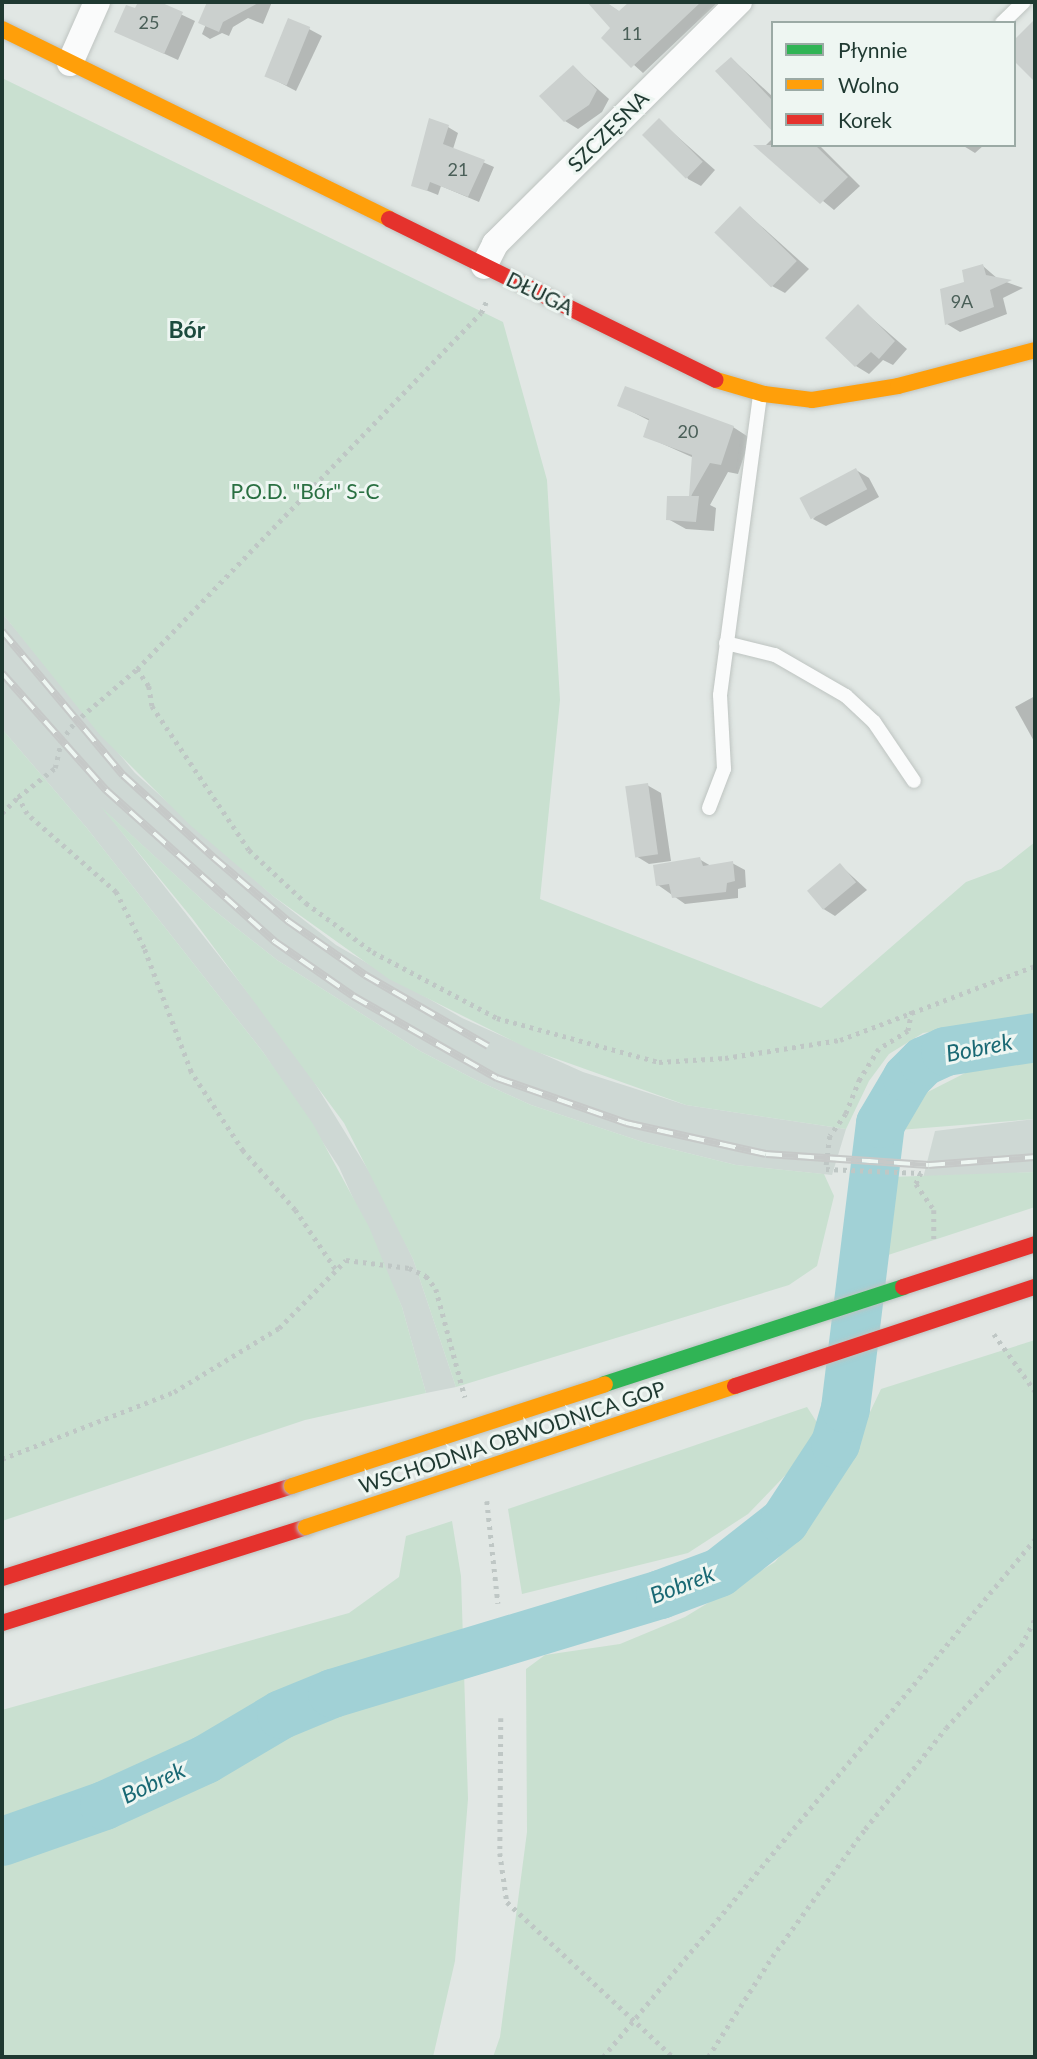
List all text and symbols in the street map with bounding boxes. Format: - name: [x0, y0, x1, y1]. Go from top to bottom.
- house number: 25: [139, 11, 159, 33]
- legend: [771, 21, 1016, 147]
- house number: 11: [622, 22, 642, 44]
- text: Płynnie: [838, 37, 907, 62]
- text: Wolno: [838, 72, 899, 97]
- street label: SZCZĘSNA: [562, 85, 654, 177]
- text: Korek: [838, 107, 892, 132]
- house number: 21: [448, 158, 468, 180]
- street label: DŁUGA: [502, 266, 578, 320]
- house number: 9A: [951, 290, 973, 312]
- district label: Bór: [169, 315, 205, 343]
- house number: 20: [678, 420, 698, 442]
- park label: P.O.D. "Bór" S-C: [230, 478, 380, 504]
- water label: Bobrek: [943, 1027, 1015, 1067]
- street label: WSCHODNIA OBWODNICA GOP: [355, 1375, 669, 1499]
- water label: Bobrek: [646, 1559, 718, 1609]
- water label: Bobrek: [117, 1755, 189, 1809]

